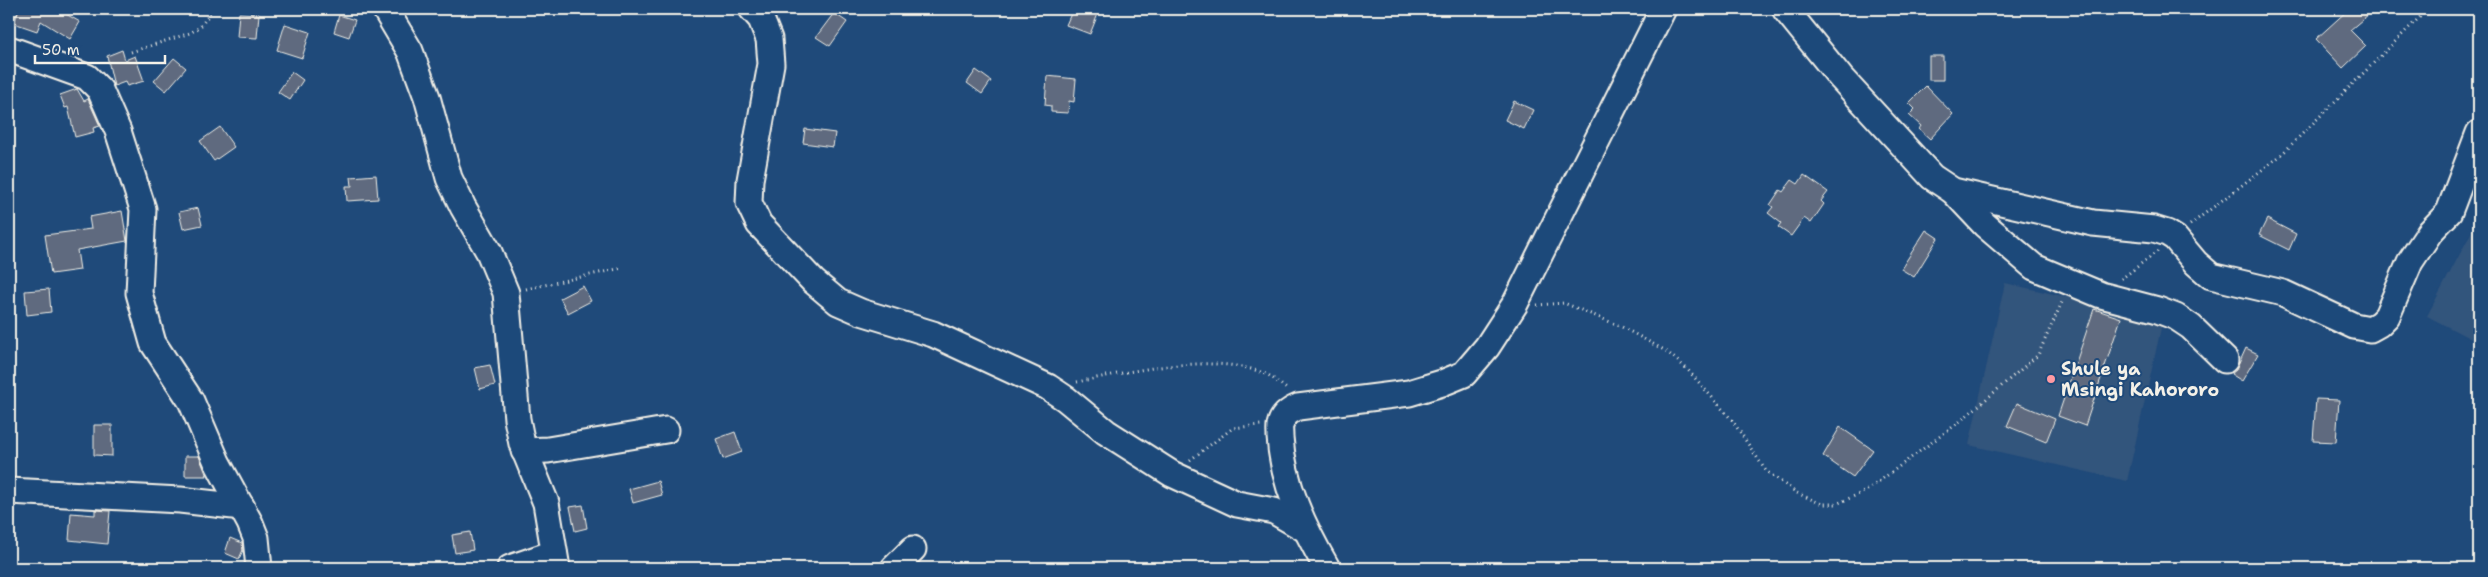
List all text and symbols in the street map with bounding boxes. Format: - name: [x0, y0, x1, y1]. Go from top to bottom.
- scale bar: [35, 32, 165, 64]
- text: 50 m: [42, 40, 80, 60]
- place label: Shule ya Msingi Kahororo: [2061, 357, 2219, 402]
- marker: Shule ya Msingi Kahororo: [2045, 373, 2057, 385]

